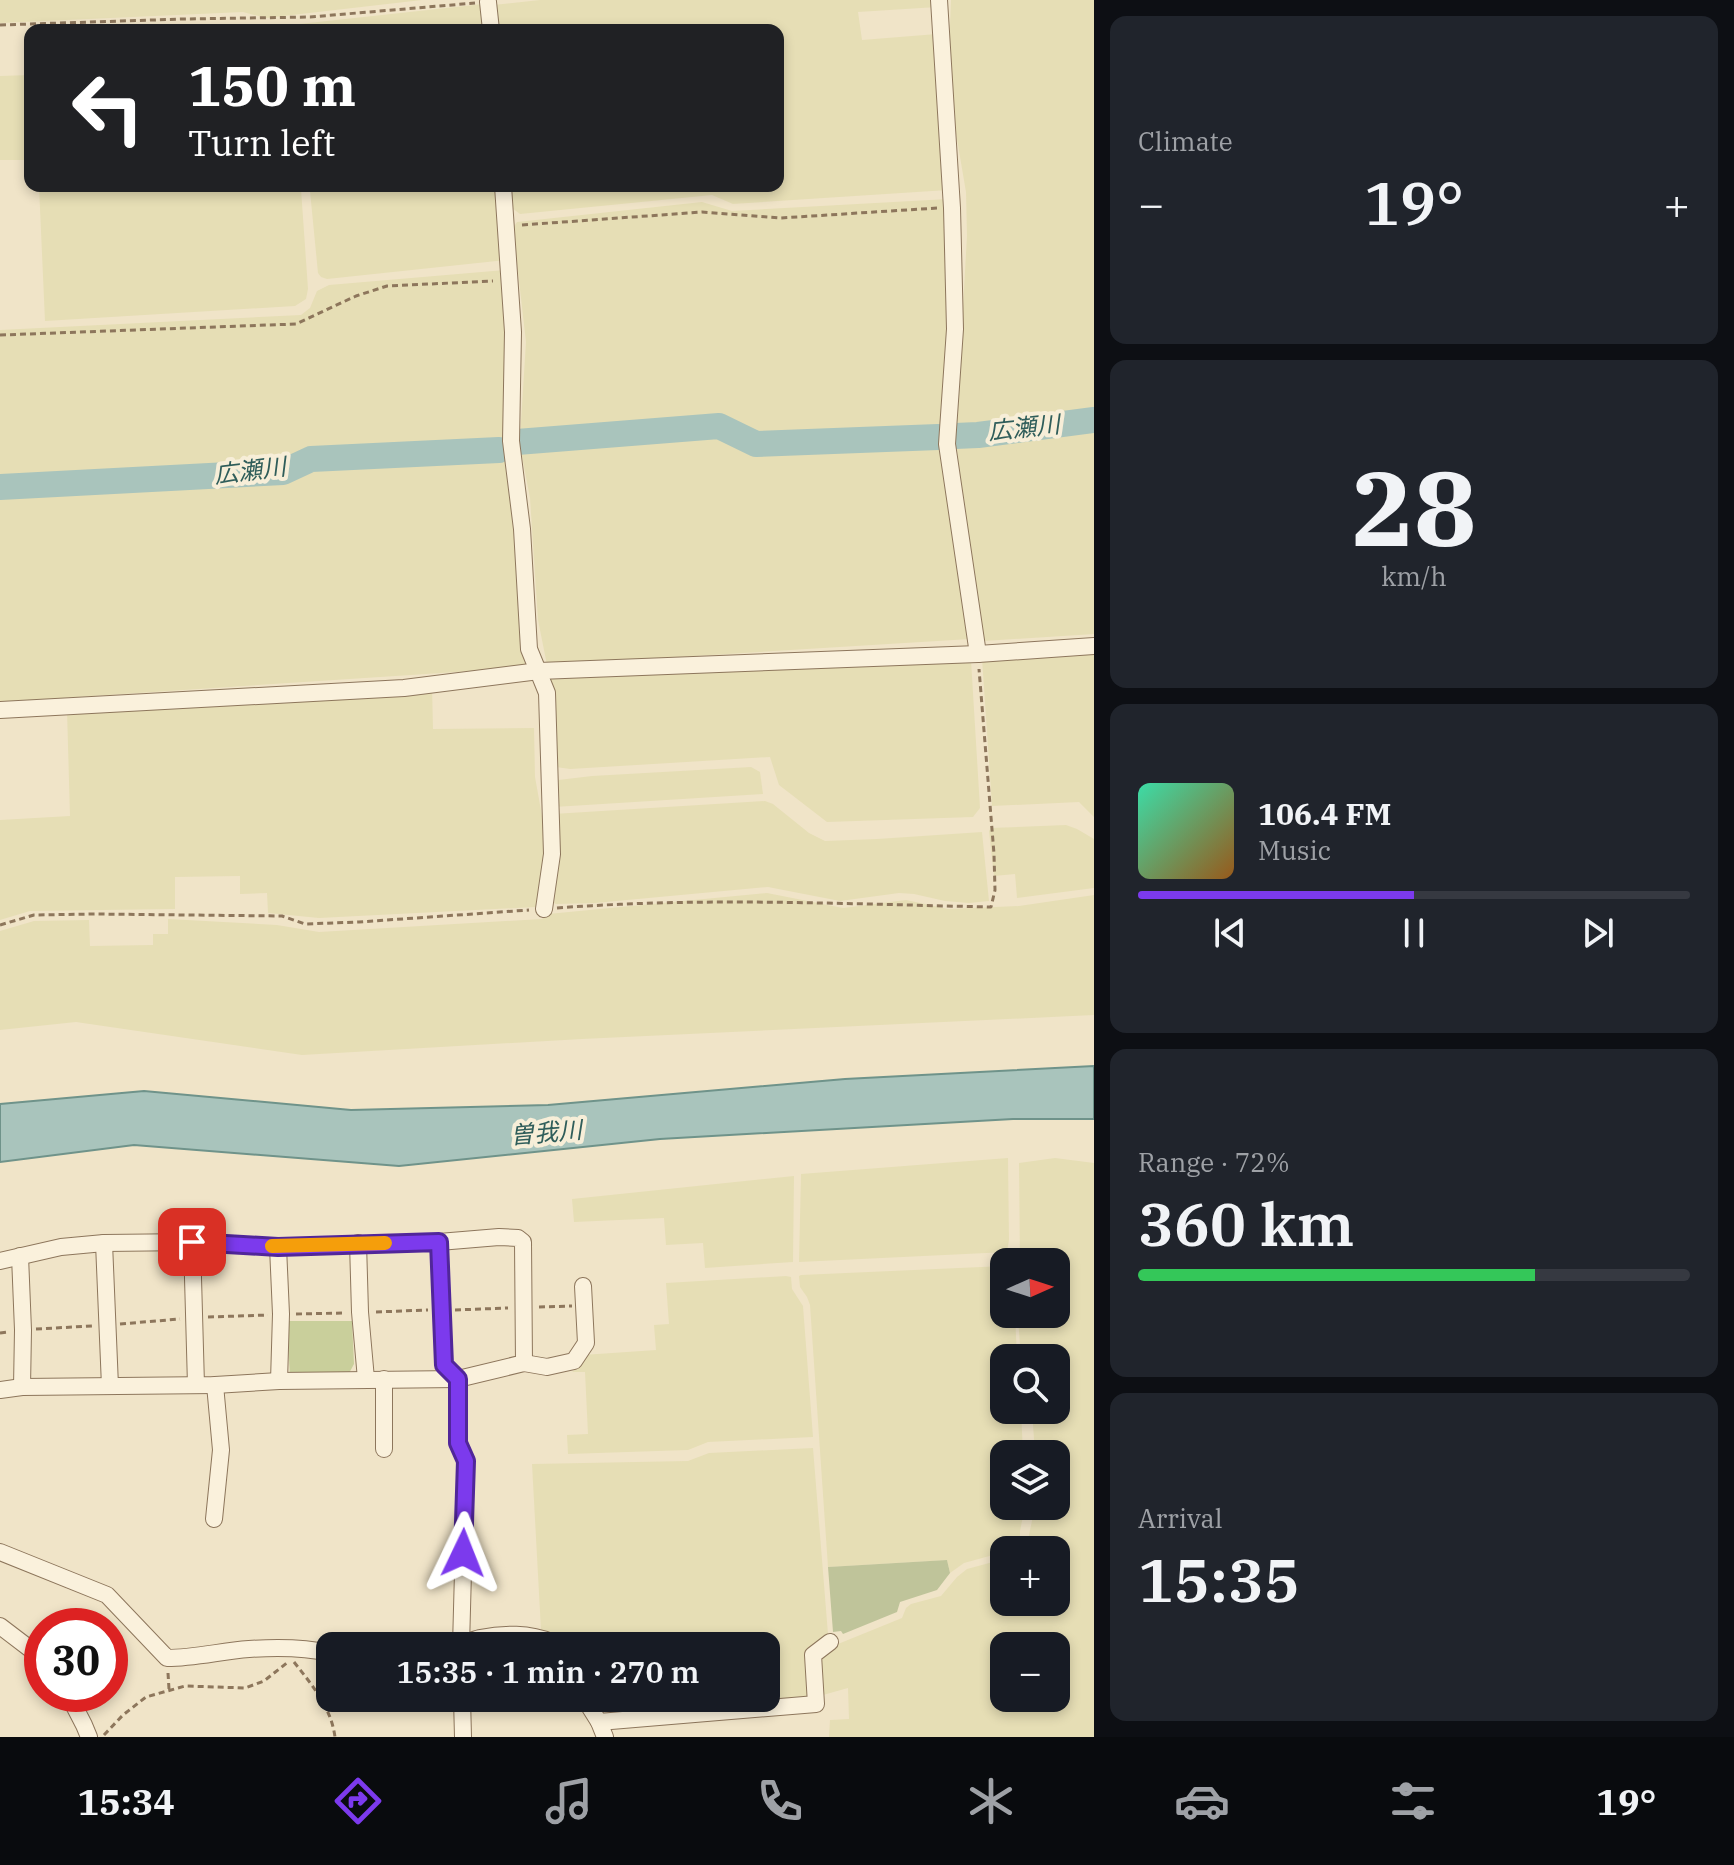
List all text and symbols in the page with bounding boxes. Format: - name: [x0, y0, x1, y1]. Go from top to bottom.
- text: 150 m: [188, 49, 356, 121]
- icon: left: [56, 56, 160, 160]
- text: Turn left: [188, 119, 335, 166]
- text: Climate: [1138, 124, 1233, 158]
- text: 19°: [1364, 163, 1464, 242]
- text: −: [1138, 175, 1164, 232]
- text: +: [1664, 175, 1690, 232]
- water label: 広瀬川: [986, 407, 1064, 447]
- text: 28: [1352, 439, 1476, 575]
- water label: 広瀬川: [212, 449, 291, 490]
- text: km/h: [1381, 559, 1447, 593]
- text: 106.4 FM: [1258, 794, 1391, 833]
- text: Music: [1258, 833, 1331, 867]
- icon: previous: [1208, 911, 1252, 955]
- icon: pause: [1392, 911, 1436, 955]
- icon: next: [1576, 911, 1620, 955]
- water label: 曽我川: [509, 1113, 586, 1151]
- text: Range · 72%: [1138, 1145, 1290, 1179]
- text: 360 km: [1138, 1184, 1354, 1263]
- pin: [158, 1208, 226, 1276]
- icon: arrive: [170, 1220, 214, 1264]
- north arrow: [990, 1248, 1070, 1328]
- map controls: [990, 1248, 1070, 1712]
- button: search: [990, 1344, 1070, 1424]
- button: layers: [990, 1440, 1070, 1520]
- text: Arrival: [1138, 1501, 1223, 1535]
- position arrow: [421, 1511, 505, 1595]
- button: +: [990, 1536, 1070, 1616]
- text: 15:35: [1138, 1540, 1300, 1619]
- speed limit sign: 30: [24, 1608, 128, 1712]
- button: −: [990, 1632, 1070, 1712]
- text: 15:35 · 1 min · 270 m: [397, 1652, 699, 1691]
- icon: directions: [330, 1773, 386, 1829]
- icon: music: [541, 1773, 597, 1829]
- icon: phone: [752, 1773, 808, 1829]
- icon: climate: [963, 1773, 1019, 1829]
- icon: car: [1174, 1773, 1230, 1829]
- icon: filters: [1385, 1773, 1441, 1829]
- text: 15:34: [78, 1778, 175, 1825]
- text: 19°: [1596, 1778, 1656, 1825]

